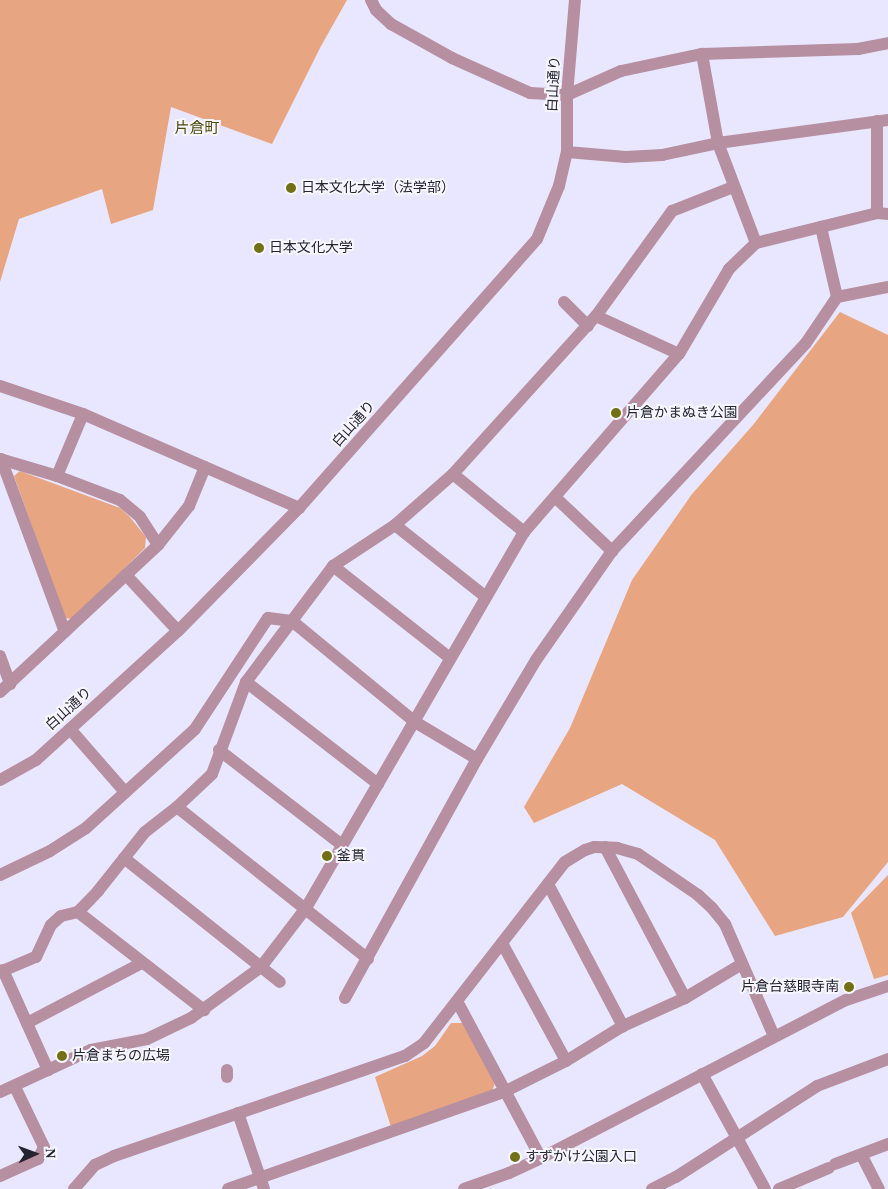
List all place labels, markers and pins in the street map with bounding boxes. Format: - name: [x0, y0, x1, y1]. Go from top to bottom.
- place label: 日本文化大学（法学部）: [301, 180, 455, 196]
- marker: 日本文化大学（法学部）: [285, 182, 297, 194]
- place label: 日本文化大学: [269, 240, 353, 256]
- marker: 日本文化大学: [253, 242, 265, 254]
- place label: 片倉かまぬき公園: [626, 405, 738, 421]
- marker: 片倉かまぬき公園: [610, 407, 622, 419]
- place label: 釜貫: [337, 848, 365, 864]
- marker: 釜貫: [321, 850, 333, 862]
- place label: 片倉台慈眼寺南: [741, 979, 839, 995]
- marker: 片倉台慈眼寺南: [843, 981, 855, 993]
- place label: 片倉まちの広場: [72, 1048, 170, 1064]
- marker: 片倉まちの広場: [56, 1050, 68, 1062]
- place label: すずかけ公園入口: [525, 1149, 637, 1165]
- marker: すずかけ公園入口: [509, 1151, 521, 1163]

